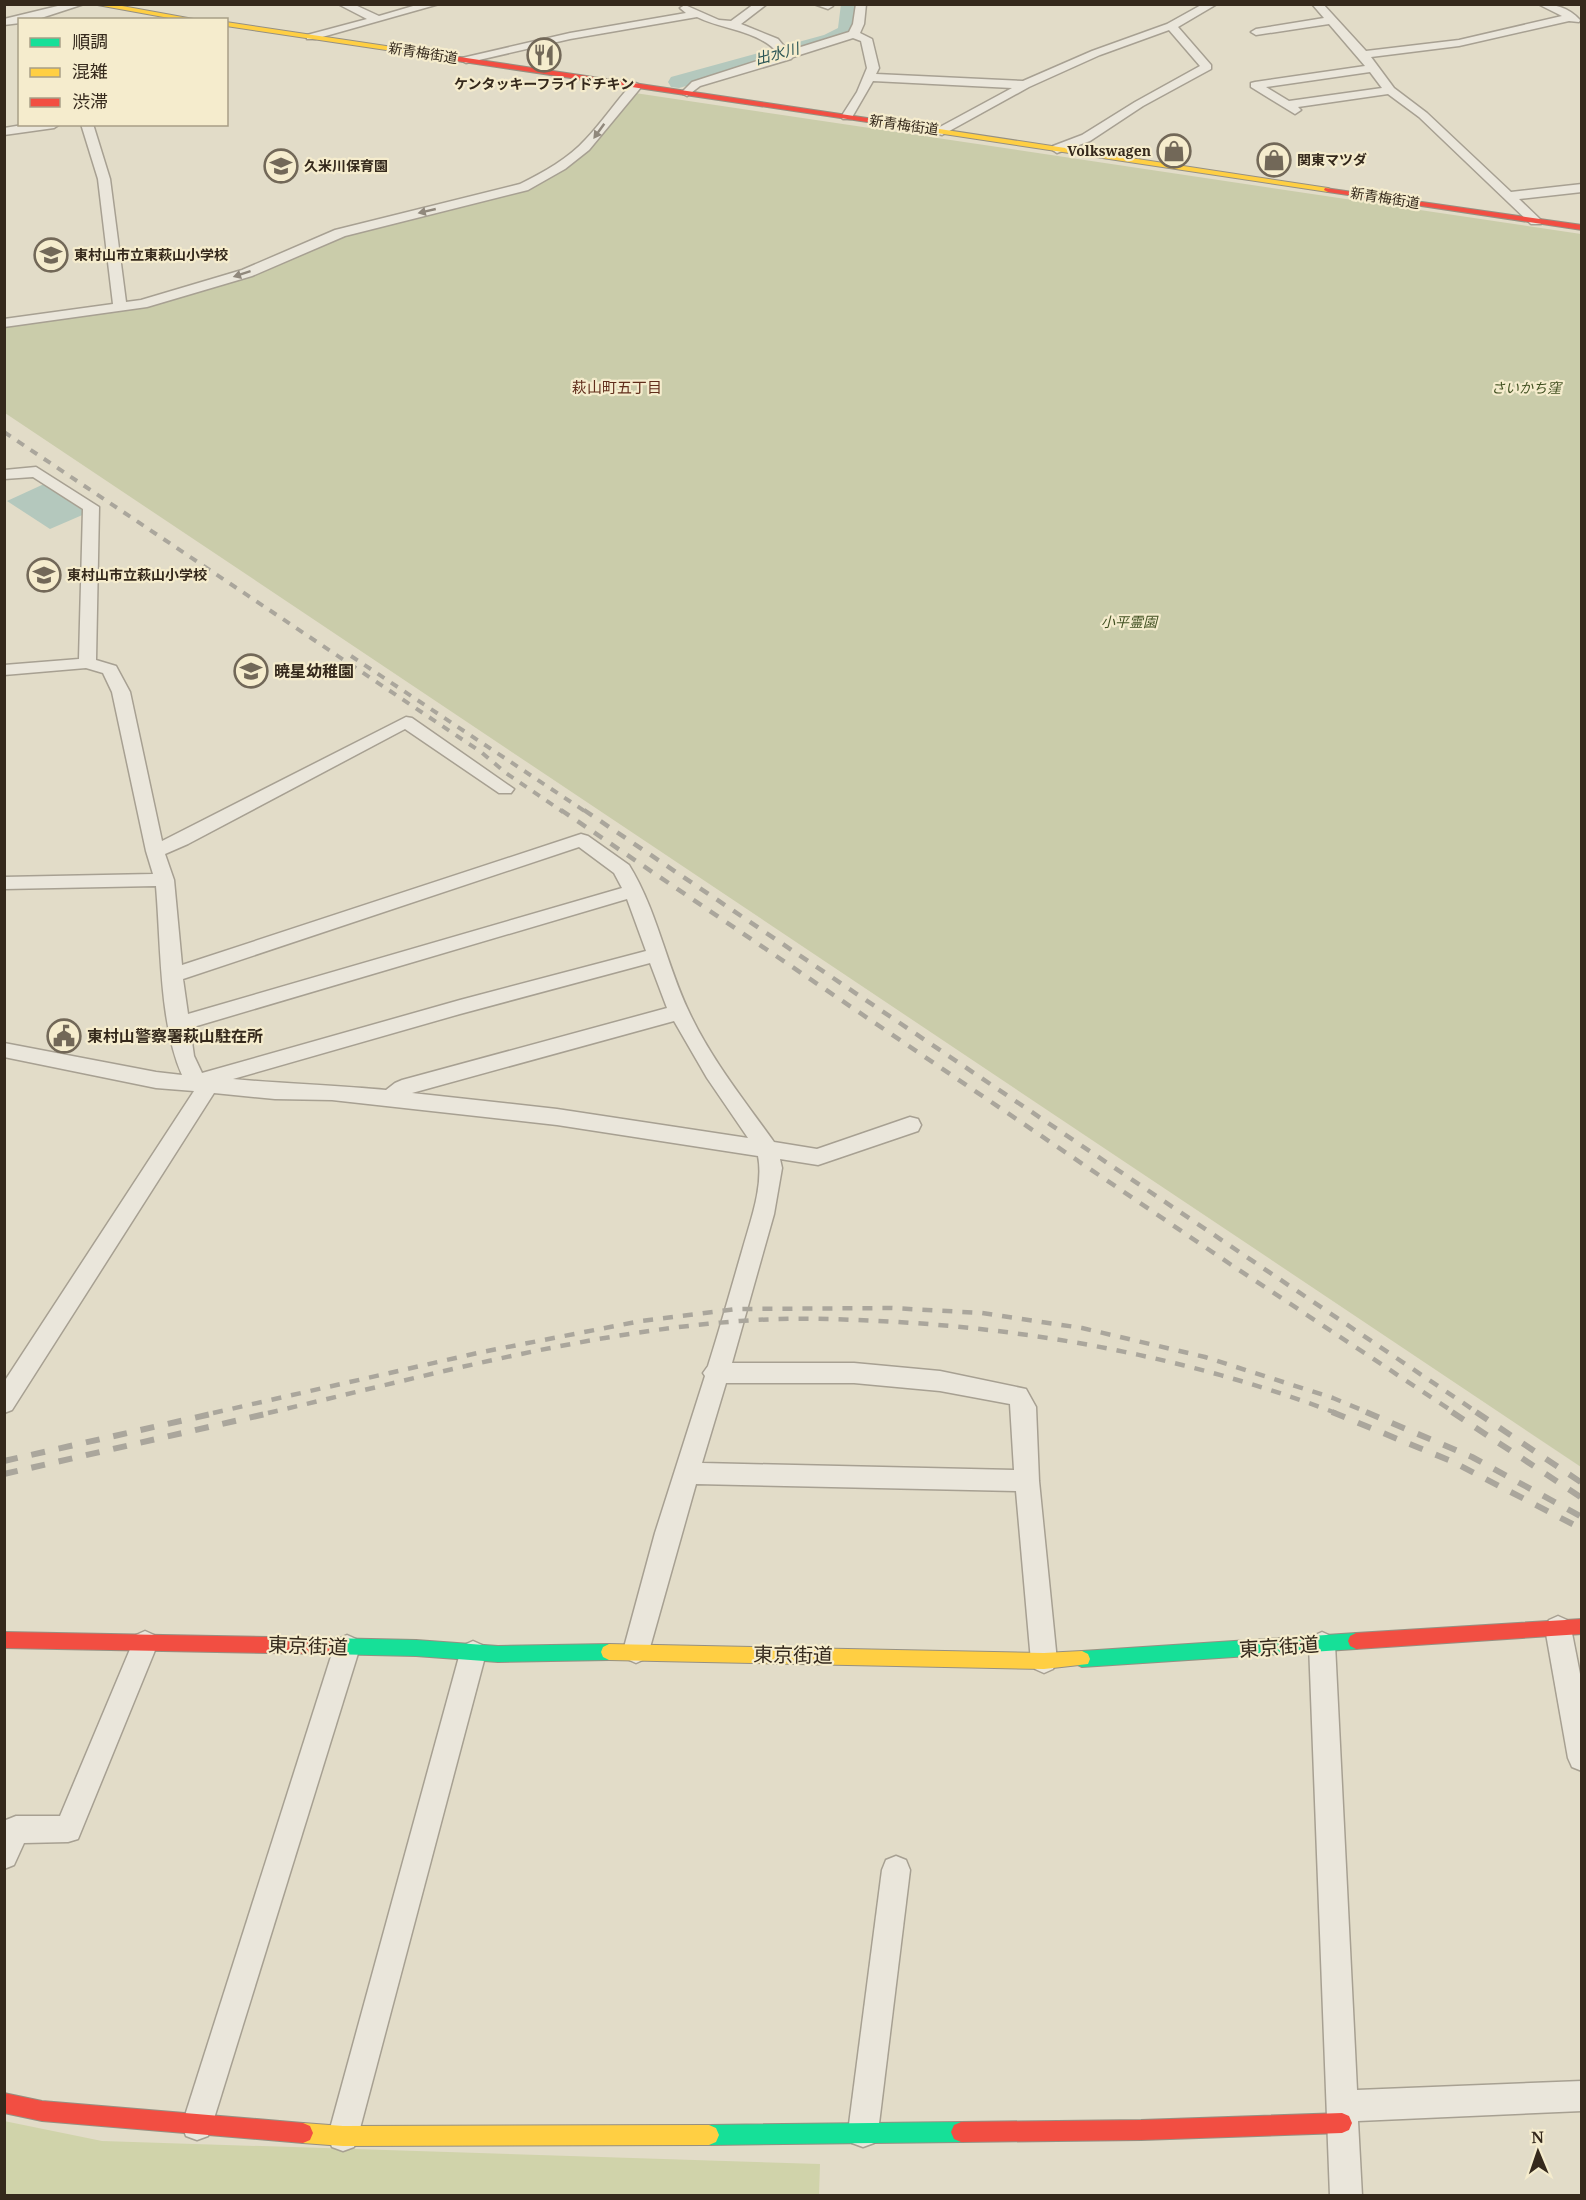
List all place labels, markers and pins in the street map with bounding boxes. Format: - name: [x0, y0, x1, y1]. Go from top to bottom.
- restaurant icon: ケンタッキーフライドチキン: [526, 37, 562, 73]
- place label: ケンタッキーフライドチキン: [454, 74, 634, 93]
- shop icon: Volkswagen: [1156, 133, 1192, 169]
- place label: Volkswagen: [1067, 141, 1151, 160]
- shop icon: 関東マツダ: [1256, 142, 1292, 178]
- school or university icon: 久米川保育園: [263, 148, 299, 184]
- place label: 関東マツダ: [1297, 150, 1367, 169]
- place label: 久米川保育園: [304, 156, 388, 175]
- school or university icon: 東村山市立東萩山小学校: [33, 237, 69, 273]
- place label: 東村山市立東萩山小学校: [74, 245, 228, 264]
- school or university icon: 東村山市立萩山小学校: [26, 557, 62, 593]
- place label: 東村山市立萩山小学校: [67, 565, 207, 584]
- school or university icon: 暁星幼稚園: [233, 653, 269, 689]
- place label: 暁星幼稚園: [274, 660, 354, 682]
- public building icon: 東村山警察署萩山駐在所: [46, 1018, 82, 1054]
- place label: 東村山警察署萩山駐在所: [87, 1025, 263, 1047]

